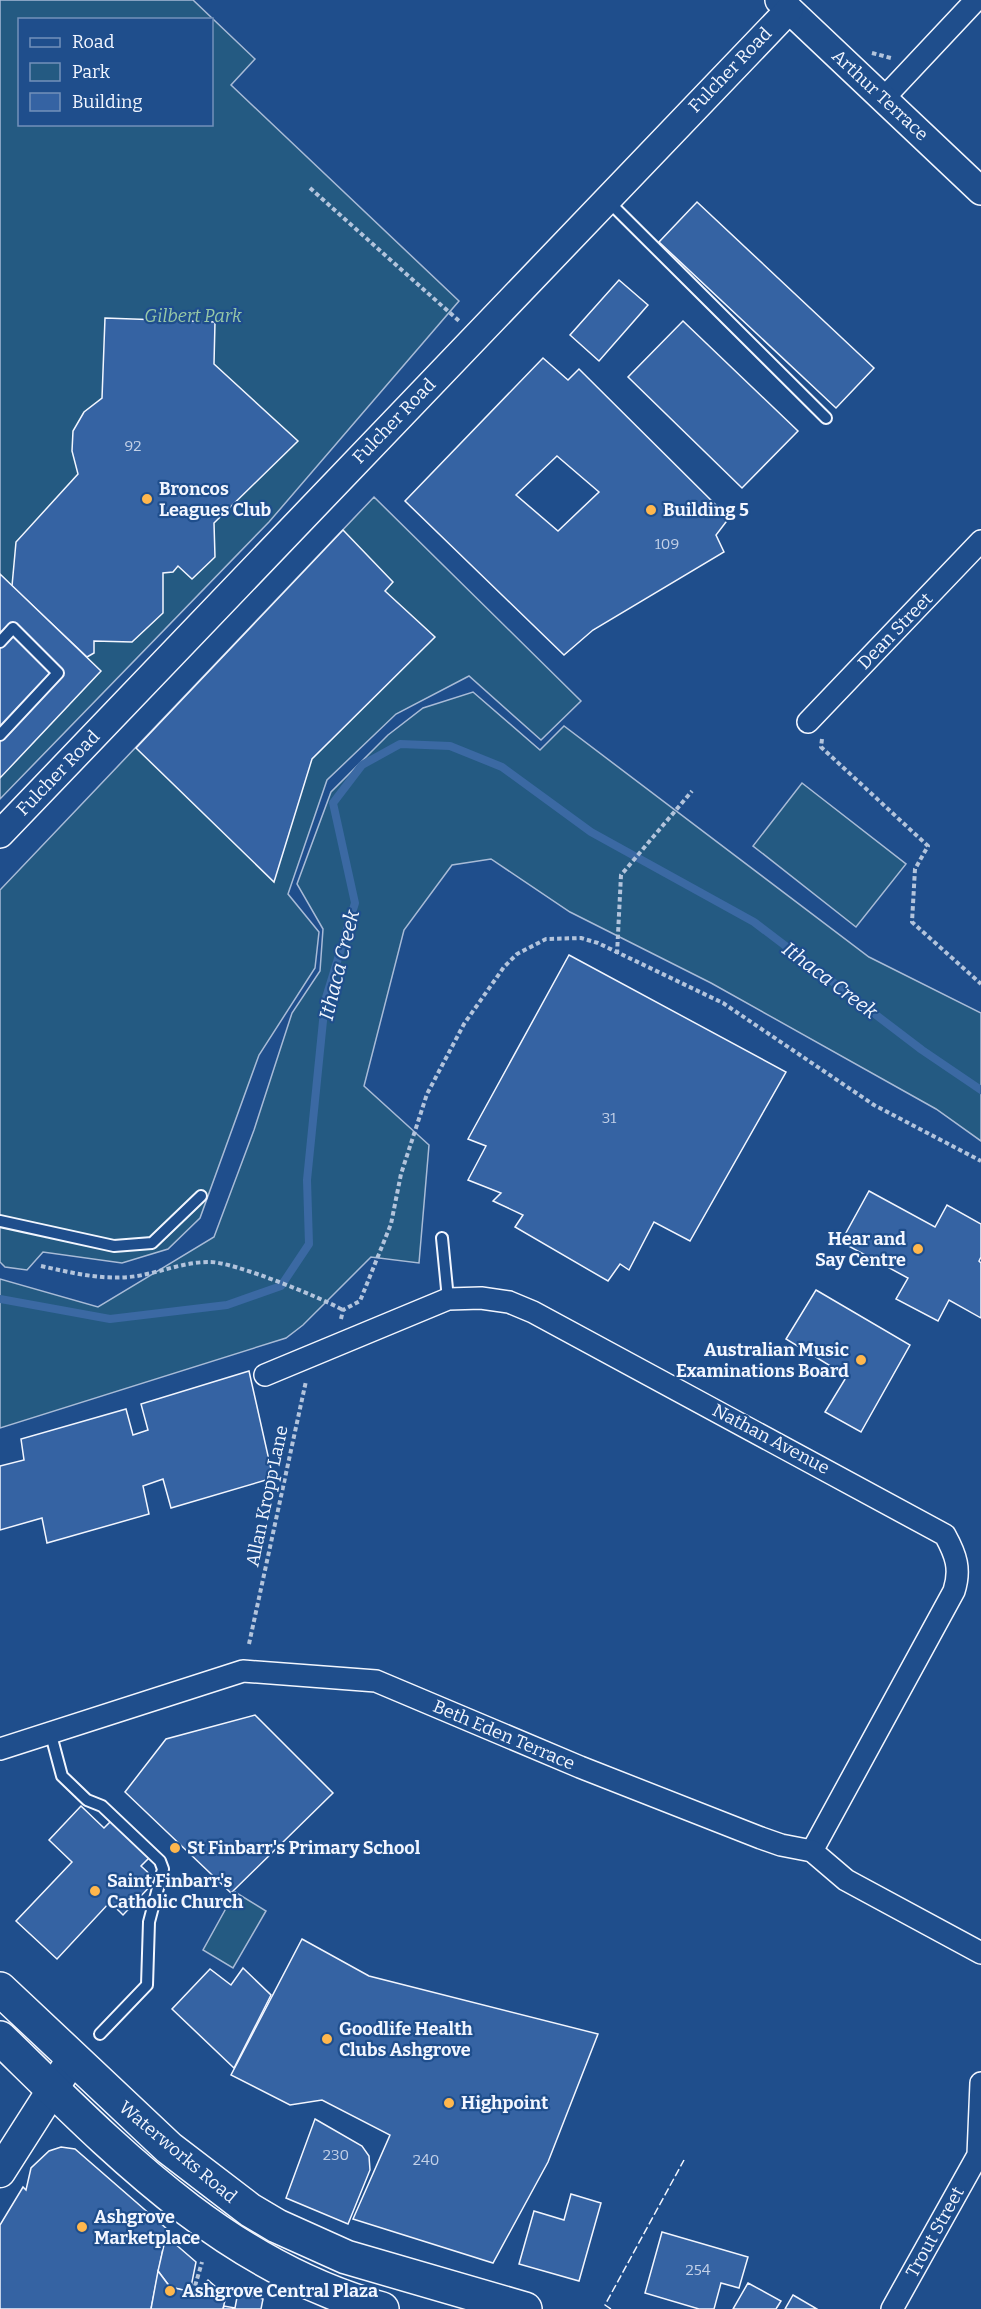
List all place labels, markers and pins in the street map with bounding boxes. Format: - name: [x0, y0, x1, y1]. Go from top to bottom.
- place label: Broncos Leagues Club: [159, 478, 272, 521]
- marker: Broncos Leagues Club: [140, 492, 154, 506]
- place label: Building 5: [663, 499, 749, 521]
- marker: Building 5: [644, 503, 658, 517]
- place label: Hear and Say Centre: [815, 1228, 906, 1271]
- marker: Hear and Say Centre: [911, 1242, 925, 1256]
- place label: Australian Music Examinations Board: [676, 1339, 849, 1382]
- marker: Australian Music Examinations Board: [854, 1353, 868, 1367]
- place label: St Finbarr's Primary School: [187, 1837, 421, 1859]
- marker: St Finbarr's Primary School: [168, 1841, 182, 1855]
- place label: Saint Finbarr's Catholic Church: [107, 1870, 244, 1913]
- marker: Saint Finbarr's Catholic Church: [88, 1884, 102, 1898]
- place label: Goodlife Health Clubs Ashgrove: [339, 2018, 473, 2061]
- marker: Goodlife Health Clubs Ashgrove: [320, 2032, 334, 2046]
- place label: Highpoint: [461, 2092, 548, 2114]
- marker: Highpoint: [442, 2096, 456, 2110]
- place label: Ashgrove Marketplace: [94, 2206, 200, 2249]
- marker: Ashgrove Marketplace: [75, 2220, 89, 2234]
- place label: Ashgrove Central Plaza: [182, 2280, 378, 2302]
- marker: Ashgrove Central Plaza: [163, 2284, 177, 2298]

